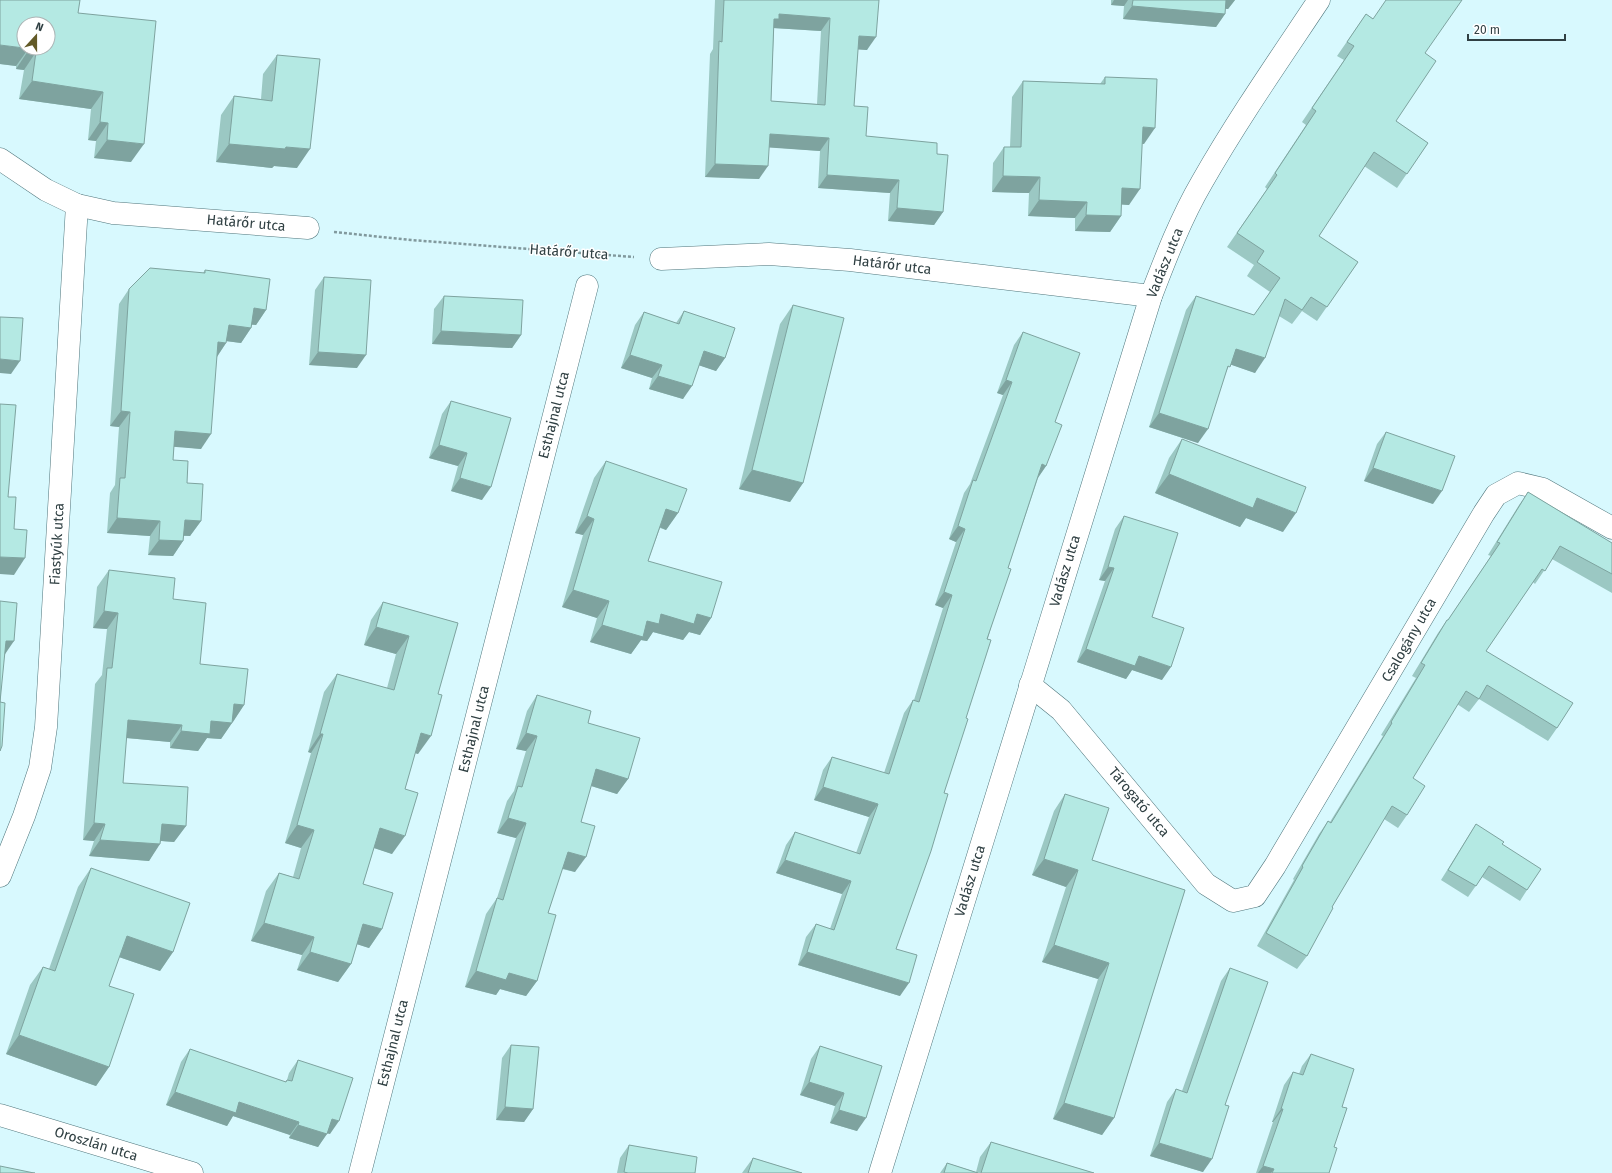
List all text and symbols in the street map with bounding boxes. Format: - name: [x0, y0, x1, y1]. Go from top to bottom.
- north arrow: [16, 16, 56, 56]
- scale bar: [1468, 16, 1565, 42]
- text: N: [34, 20, 45, 35]
- text: 20 m: [1474, 23, 1500, 37]
- street label: Határőr utca: [206, 211, 286, 235]
- street label: Vadász utca: [1143, 225, 1187, 301]
- street label: Határőr utca: [529, 241, 609, 263]
- street label: Határőr utca: [852, 252, 932, 278]
- street label: Esthajnal utca: [535, 370, 573, 460]
- street label: Fiastyúk utca: [46, 502, 68, 586]
- street label: Vadász utca: [1046, 533, 1084, 609]
- street label: Csalogány utca: [1378, 595, 1440, 685]
- street label: Esthajnal utca: [455, 684, 493, 774]
- street label: Tárogató utca: [1105, 764, 1173, 840]
- street label: Vadász utca: [951, 843, 989, 919]
- street label: Esthajnal utca: [374, 998, 412, 1088]
- street label: Oroszlán utca: [52, 1123, 140, 1165]

